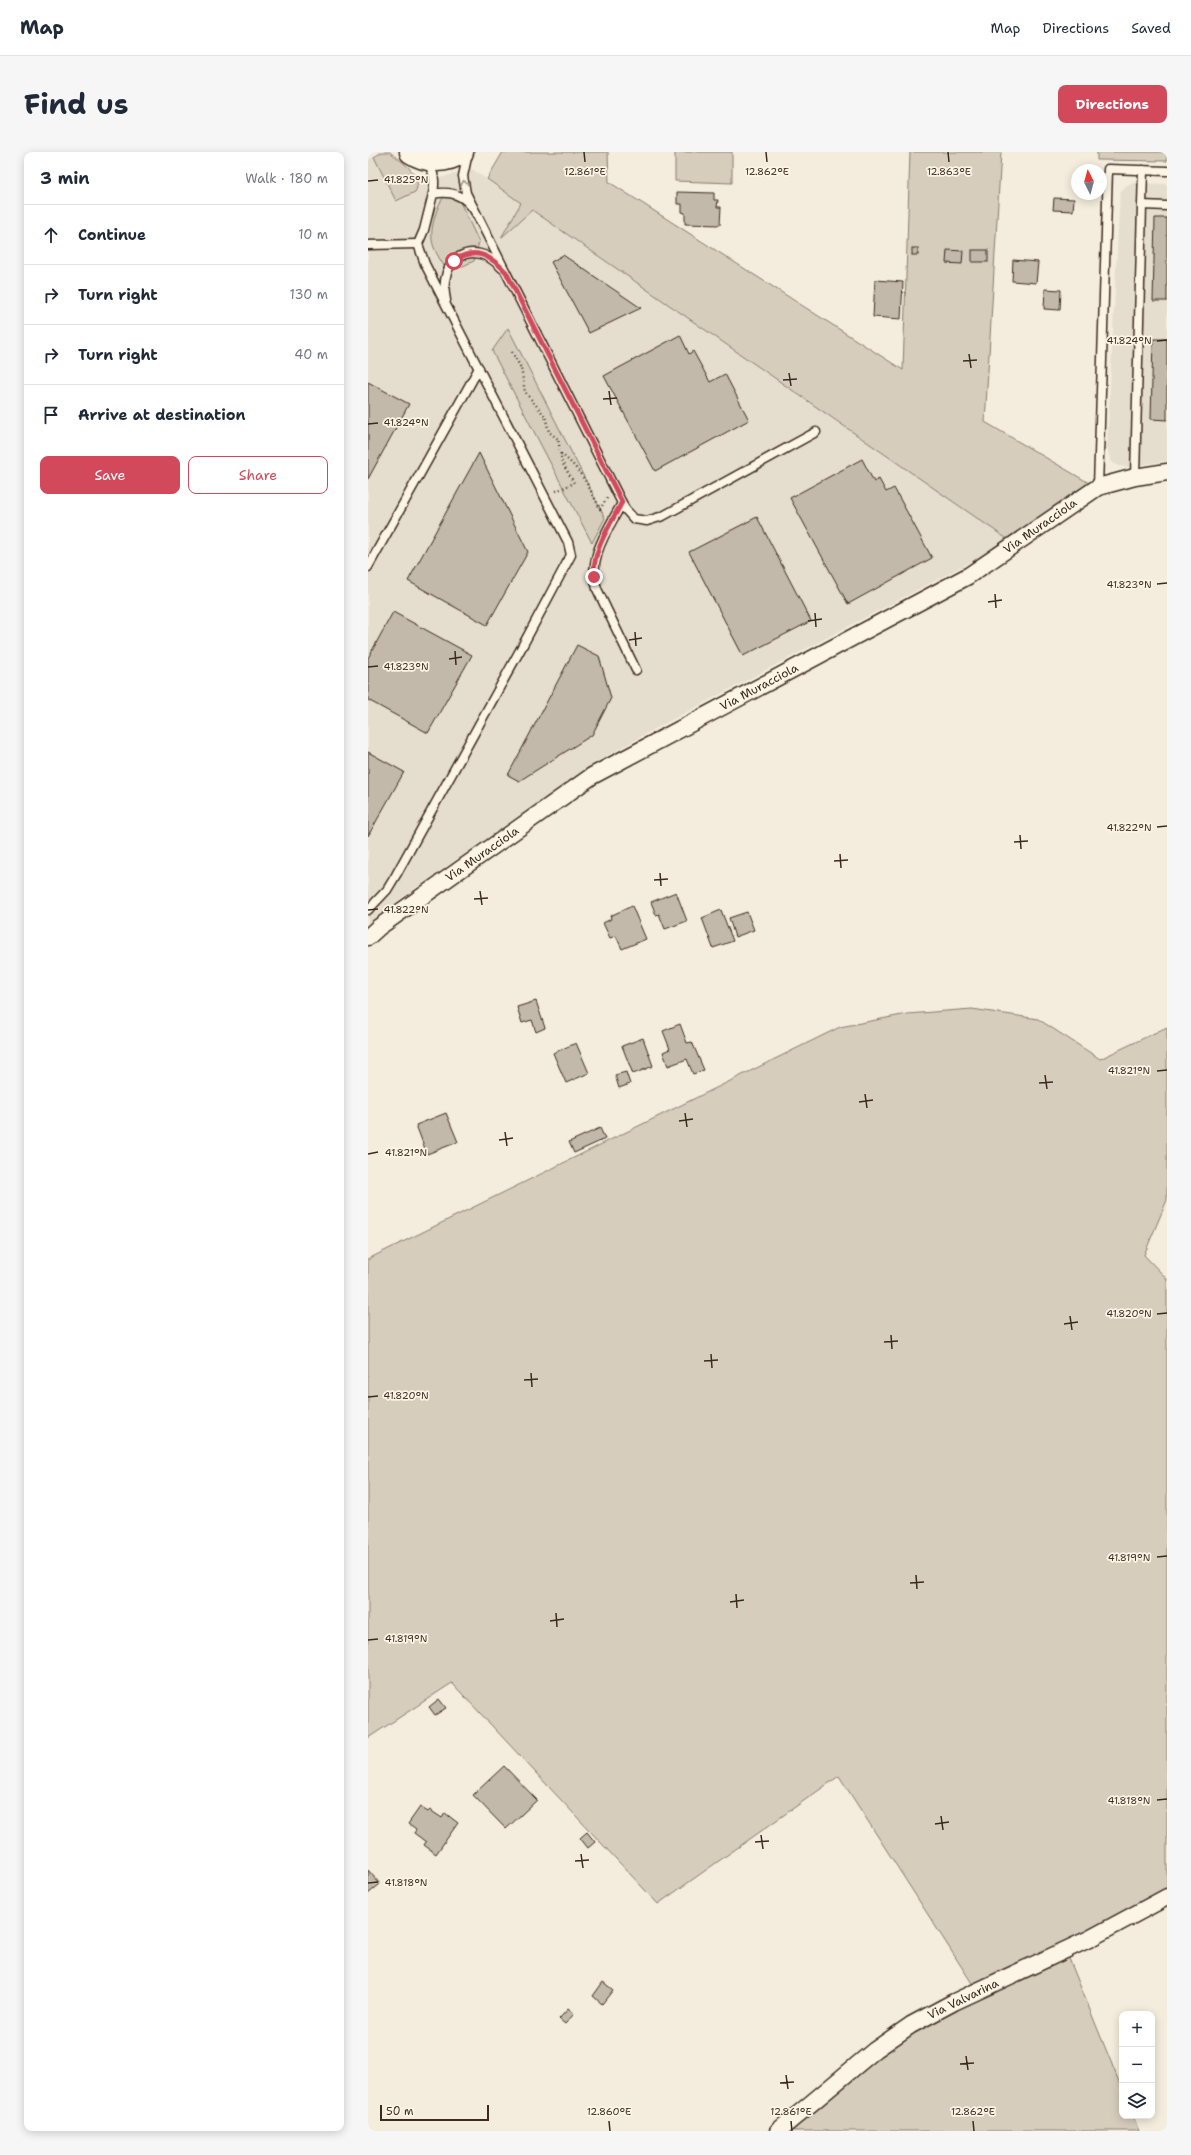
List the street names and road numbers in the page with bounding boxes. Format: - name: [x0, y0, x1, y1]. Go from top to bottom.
- street label: Via Muracciola: [1000, 494, 1080, 557]
- street label: Via Muracciola: [717, 659, 801, 714]
- street label: Via Muracciola: [442, 822, 522, 885]
- street label: Via Valvarina: [925, 1975, 1002, 2023]

